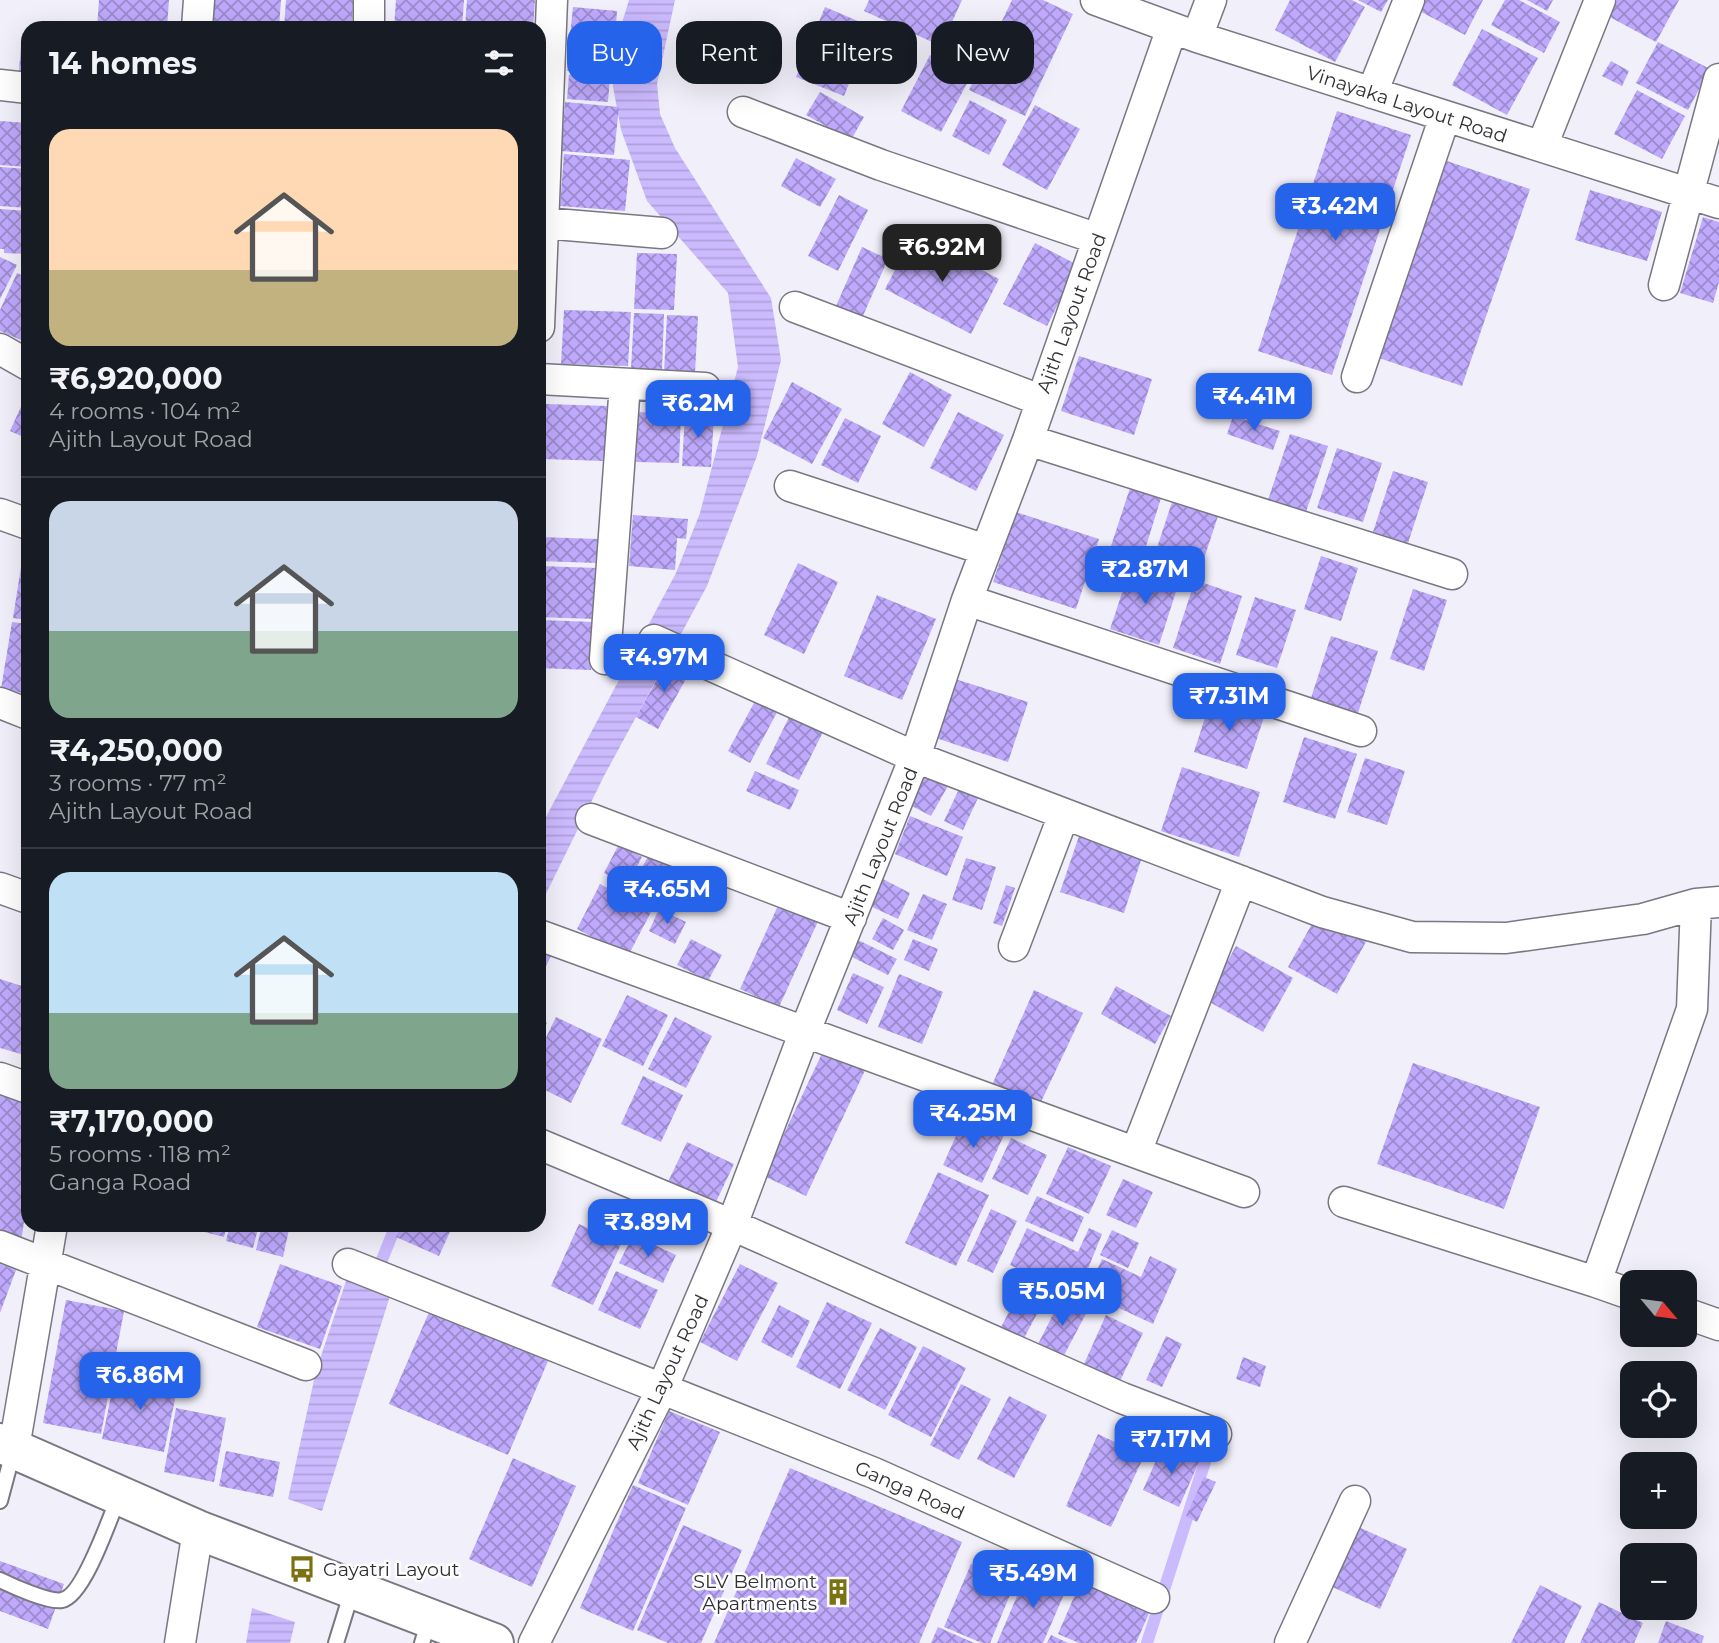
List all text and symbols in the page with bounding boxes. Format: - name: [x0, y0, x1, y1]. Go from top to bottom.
- chip: Buy: [567, 21, 662, 84]
- chip: Rent: [676, 21, 782, 84]
- chip: Filters: [796, 21, 917, 84]
- chip: New: [931, 21, 1034, 84]
- icon: filters: [480, 44, 518, 82]
- text: 14 homes: [49, 45, 197, 82]
- street label: Vinayaka Layout Road: [1304, 61, 1510, 148]
- icon: home: [221, 174, 347, 300]
- pin: ₹3.42M: [1278, 184, 1392, 243]
- text: ₹3.42M: [1291, 192, 1379, 220]
- pin: ₹6.92M: [885, 224, 999, 284]
- street label: Ajith Layout Road: [1032, 230, 1111, 396]
- text: ₹6.92M: [898, 233, 986, 261]
- text: ₹6,920,000: [49, 360, 223, 397]
- pin: ₹4.41M: [1197, 374, 1311, 433]
- pin: ₹6.2M: [649, 380, 747, 440]
- text: ₹4.41M: [1212, 382, 1296, 410]
- text: ₹6.2M: [662, 389, 734, 417]
- text: 4 rooms · 104 m²: [49, 397, 241, 425]
- text: Ajith Layout Road: [49, 425, 253, 453]
- icon: home: [221, 546, 347, 672]
- pin: ₹2.87M: [1088, 546, 1202, 606]
- text: ₹2.87M: [1101, 555, 1189, 583]
- pin: ₹4.97M: [607, 634, 721, 694]
- text: ₹4.97M: [620, 643, 708, 671]
- pin: ₹7.31M: [1172, 674, 1286, 733]
- text: ₹7.31M: [1189, 682, 1269, 710]
- text: ₹4,250,000: [49, 732, 223, 769]
- street label: Ajith Layout Road: [838, 764, 923, 929]
- text: 3 rooms · 77 m²: [49, 769, 227, 797]
- text: Ajith Layout Road: [49, 797, 253, 825]
- pin: ₹4.65M: [610, 866, 724, 926]
- text: ₹4.65M: [623, 875, 711, 903]
- icon: home: [221, 917, 347, 1043]
- pin: ₹4.25M: [916, 1090, 1030, 1150]
- text: ₹4.25M: [929, 1099, 1017, 1127]
- text: ₹7,170,000: [49, 1103, 214, 1140]
- text: 5 rooms · 118 m²: [49, 1140, 231, 1168]
- text: Ganga Road: [49, 1168, 191, 1196]
- pin: ₹3.89M: [591, 1200, 705, 1259]
- text: ₹3.89M: [604, 1208, 692, 1236]
- pin: ₹5.05M: [1005, 1268, 1119, 1328]
- north arrow: [1620, 1270, 1698, 1348]
- map controls: [1620, 1270, 1697, 1620]
- text: ₹5.05M: [1018, 1277, 1106, 1305]
- street label: Ajith Layout Road: [621, 1291, 713, 1453]
- pin: ₹6.86M: [83, 1352, 197, 1412]
- text: ₹6.86M: [95, 1361, 185, 1389]
- button: locate: [1620, 1361, 1697, 1438]
- pin: ₹7.17M: [1114, 1416, 1228, 1476]
- text: ₹7.17M: [1131, 1425, 1211, 1453]
- button: +: [1620, 1452, 1697, 1529]
- street label: Ganga Road: [851, 1456, 968, 1525]
- button: −: [1620, 1543, 1697, 1620]
- pin: ₹5.49M: [976, 1550, 1090, 1610]
- bus stop icon: Gayatri Layout: [287, 1554, 317, 1584]
- place label: Gayatri Layout: [323, 1558, 460, 1581]
- text: ₹5.49M: [989, 1559, 1077, 1587]
- place label: SLV Belmont Apartments: [693, 1570, 817, 1615]
- building icon: SLV Belmont Apartments: [823, 1577, 853, 1607]

